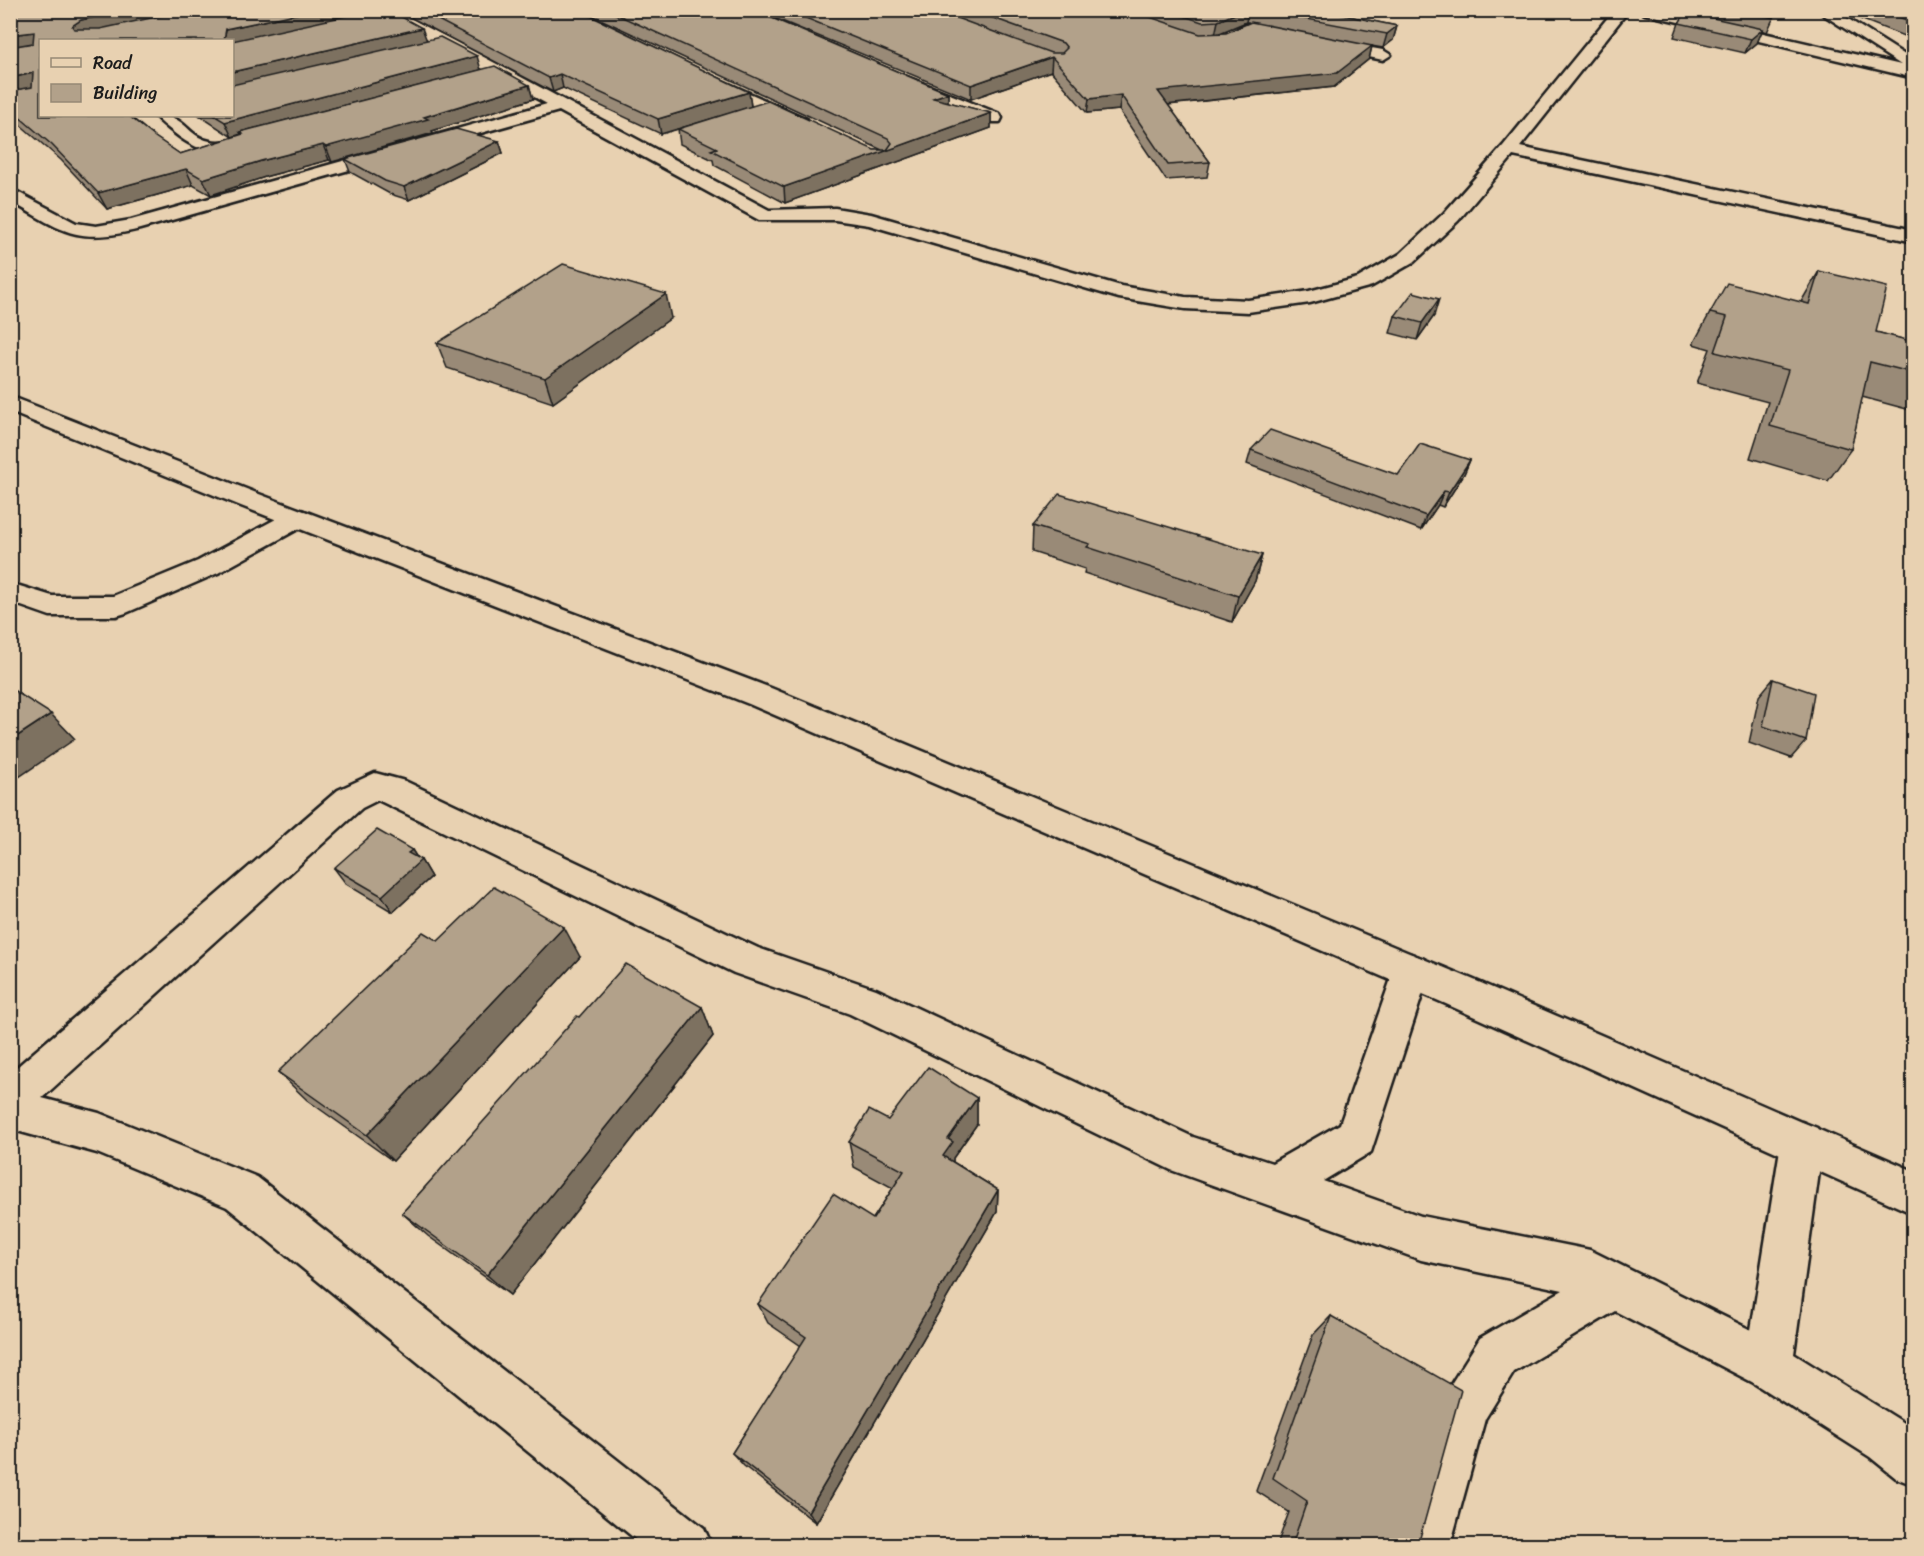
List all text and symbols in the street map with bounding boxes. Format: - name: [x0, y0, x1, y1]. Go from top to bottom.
- legend: [39, 39, 234, 117]
- text: Road: [93, 47, 133, 79]
- text: Building: [93, 77, 157, 109]

